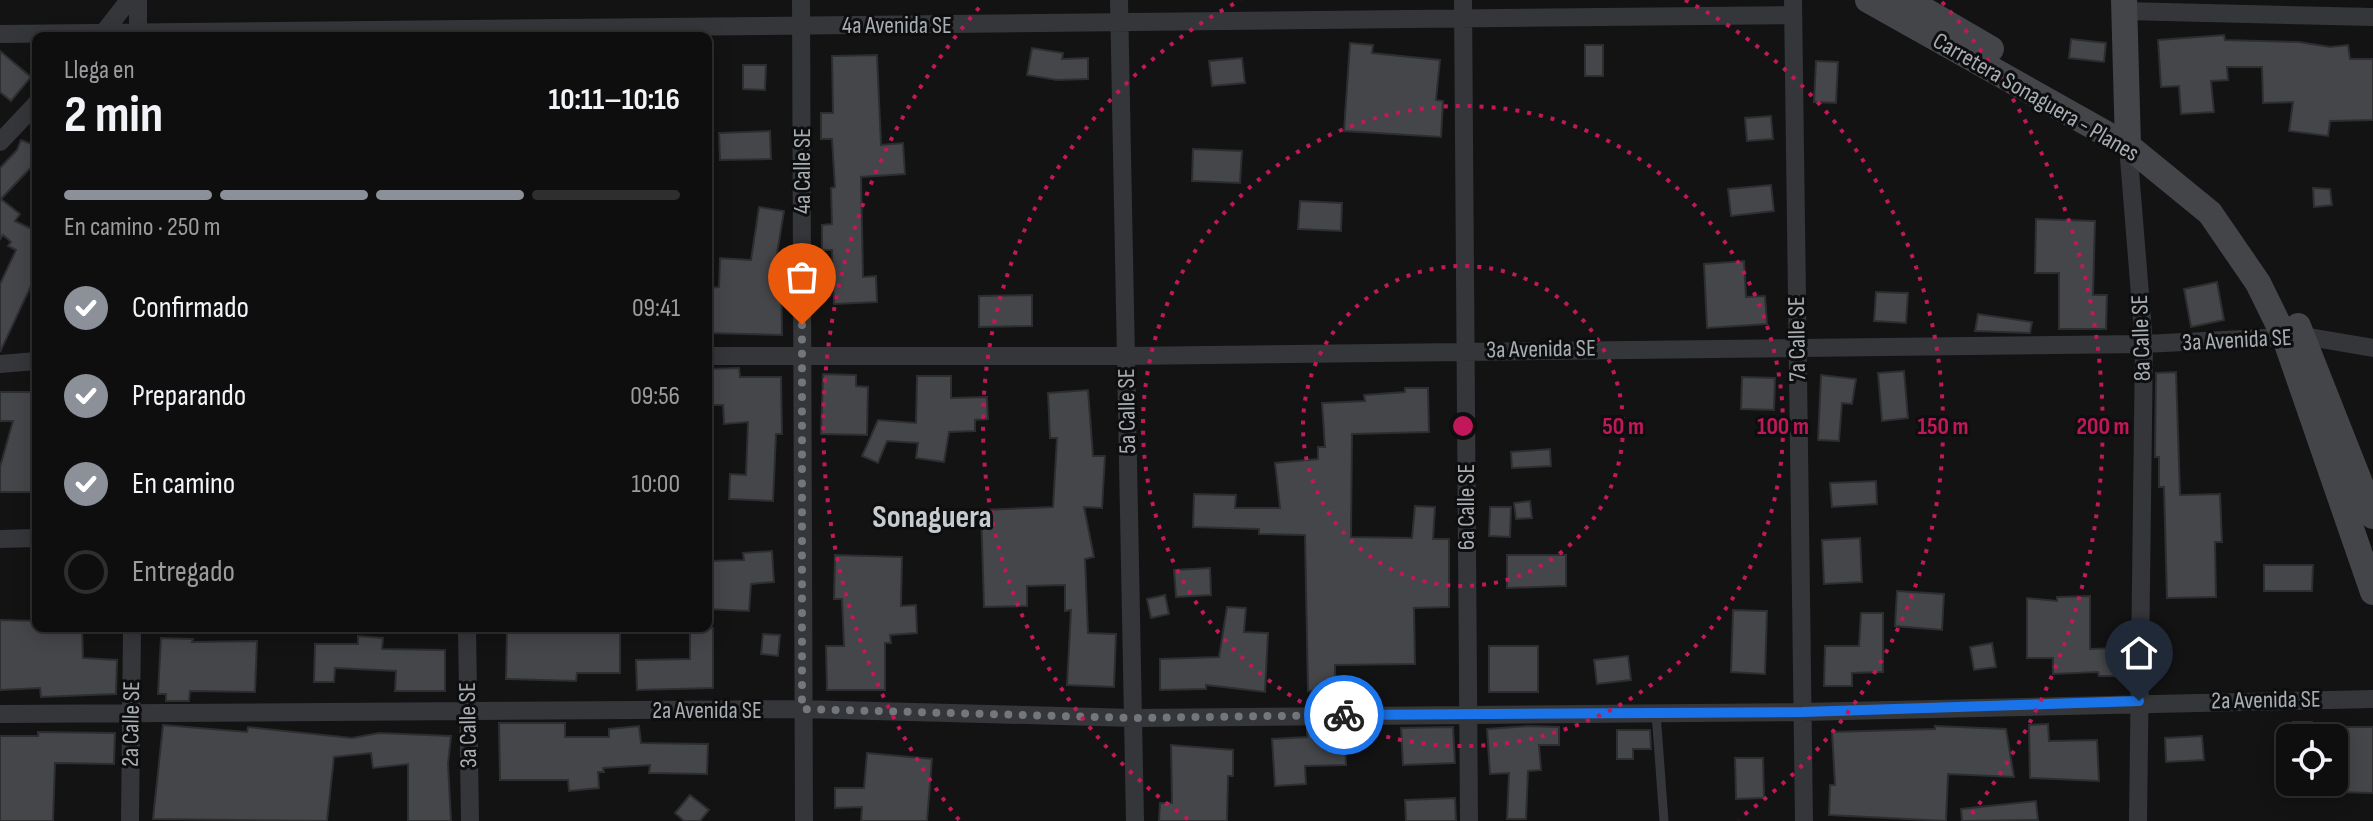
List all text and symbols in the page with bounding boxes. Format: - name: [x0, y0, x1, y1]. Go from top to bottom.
- street label: 4a Avenida SE: [842, 11, 952, 40]
- street label: Carretera Sonaguera - Planes: [1928, 26, 2144, 168]
- text: Llega en: [64, 55, 135, 86]
- text: 10:11–10:16: [548, 82, 680, 118]
- text: 2 min: [64, 84, 163, 147]
- street label: 4a Calle SE: [788, 128, 817, 214]
- text: En camino · 250 m: [64, 212, 221, 243]
- pin: [768, 243, 836, 325]
- icon: bag: [780, 255, 824, 299]
- icon: check: [64, 286, 108, 330]
- text: Confirmado: [132, 290, 249, 326]
- text: 09:41: [632, 293, 680, 324]
- street label: 8a Calle SE: [2125, 294, 2157, 382]
- street label: 7a Calle SE: [1782, 296, 1812, 382]
- street label: 3a Avenida SE: [2181, 323, 2293, 357]
- street label: 3a Avenida SE: [1486, 334, 1596, 364]
- street label: 5a Calle SE: [1112, 368, 1142, 454]
- icon: check: [64, 374, 108, 418]
- text: Preparando: [132, 378, 246, 414]
- text: 09:56: [630, 381, 680, 412]
- centre of rings: [1449, 412, 1477, 440]
- text: 50 m: [1602, 412, 1644, 441]
- text: 100 m: [1757, 412, 1809, 441]
- text: 150 m: [1917, 412, 1969, 441]
- text: 200 m: [2076, 412, 2130, 441]
- icon: check: [64, 462, 108, 506]
- street label: 6a Calle SE: [1452, 464, 1481, 550]
- text: En camino: [132, 466, 235, 502]
- text: 10:00: [632, 469, 680, 500]
- district label: Sonaguera: [872, 498, 992, 537]
- text: Entregado: [132, 554, 235, 590]
- pin: [2105, 619, 2173, 701]
- icon: home: [2117, 631, 2161, 675]
- courier: [1304, 675, 1384, 755]
- street label: 2a Calle SE: [116, 681, 146, 767]
- street label: 3a Calle SE: [453, 682, 483, 768]
- street label: 2a Avenida SE: [2211, 685, 2321, 715]
- icon: bike: [1322, 693, 1366, 737]
- street label: 2a Avenida SE: [652, 696, 762, 725]
- map controls: [2276, 724, 2348, 796]
- button: locate: [2276, 724, 2348, 796]

